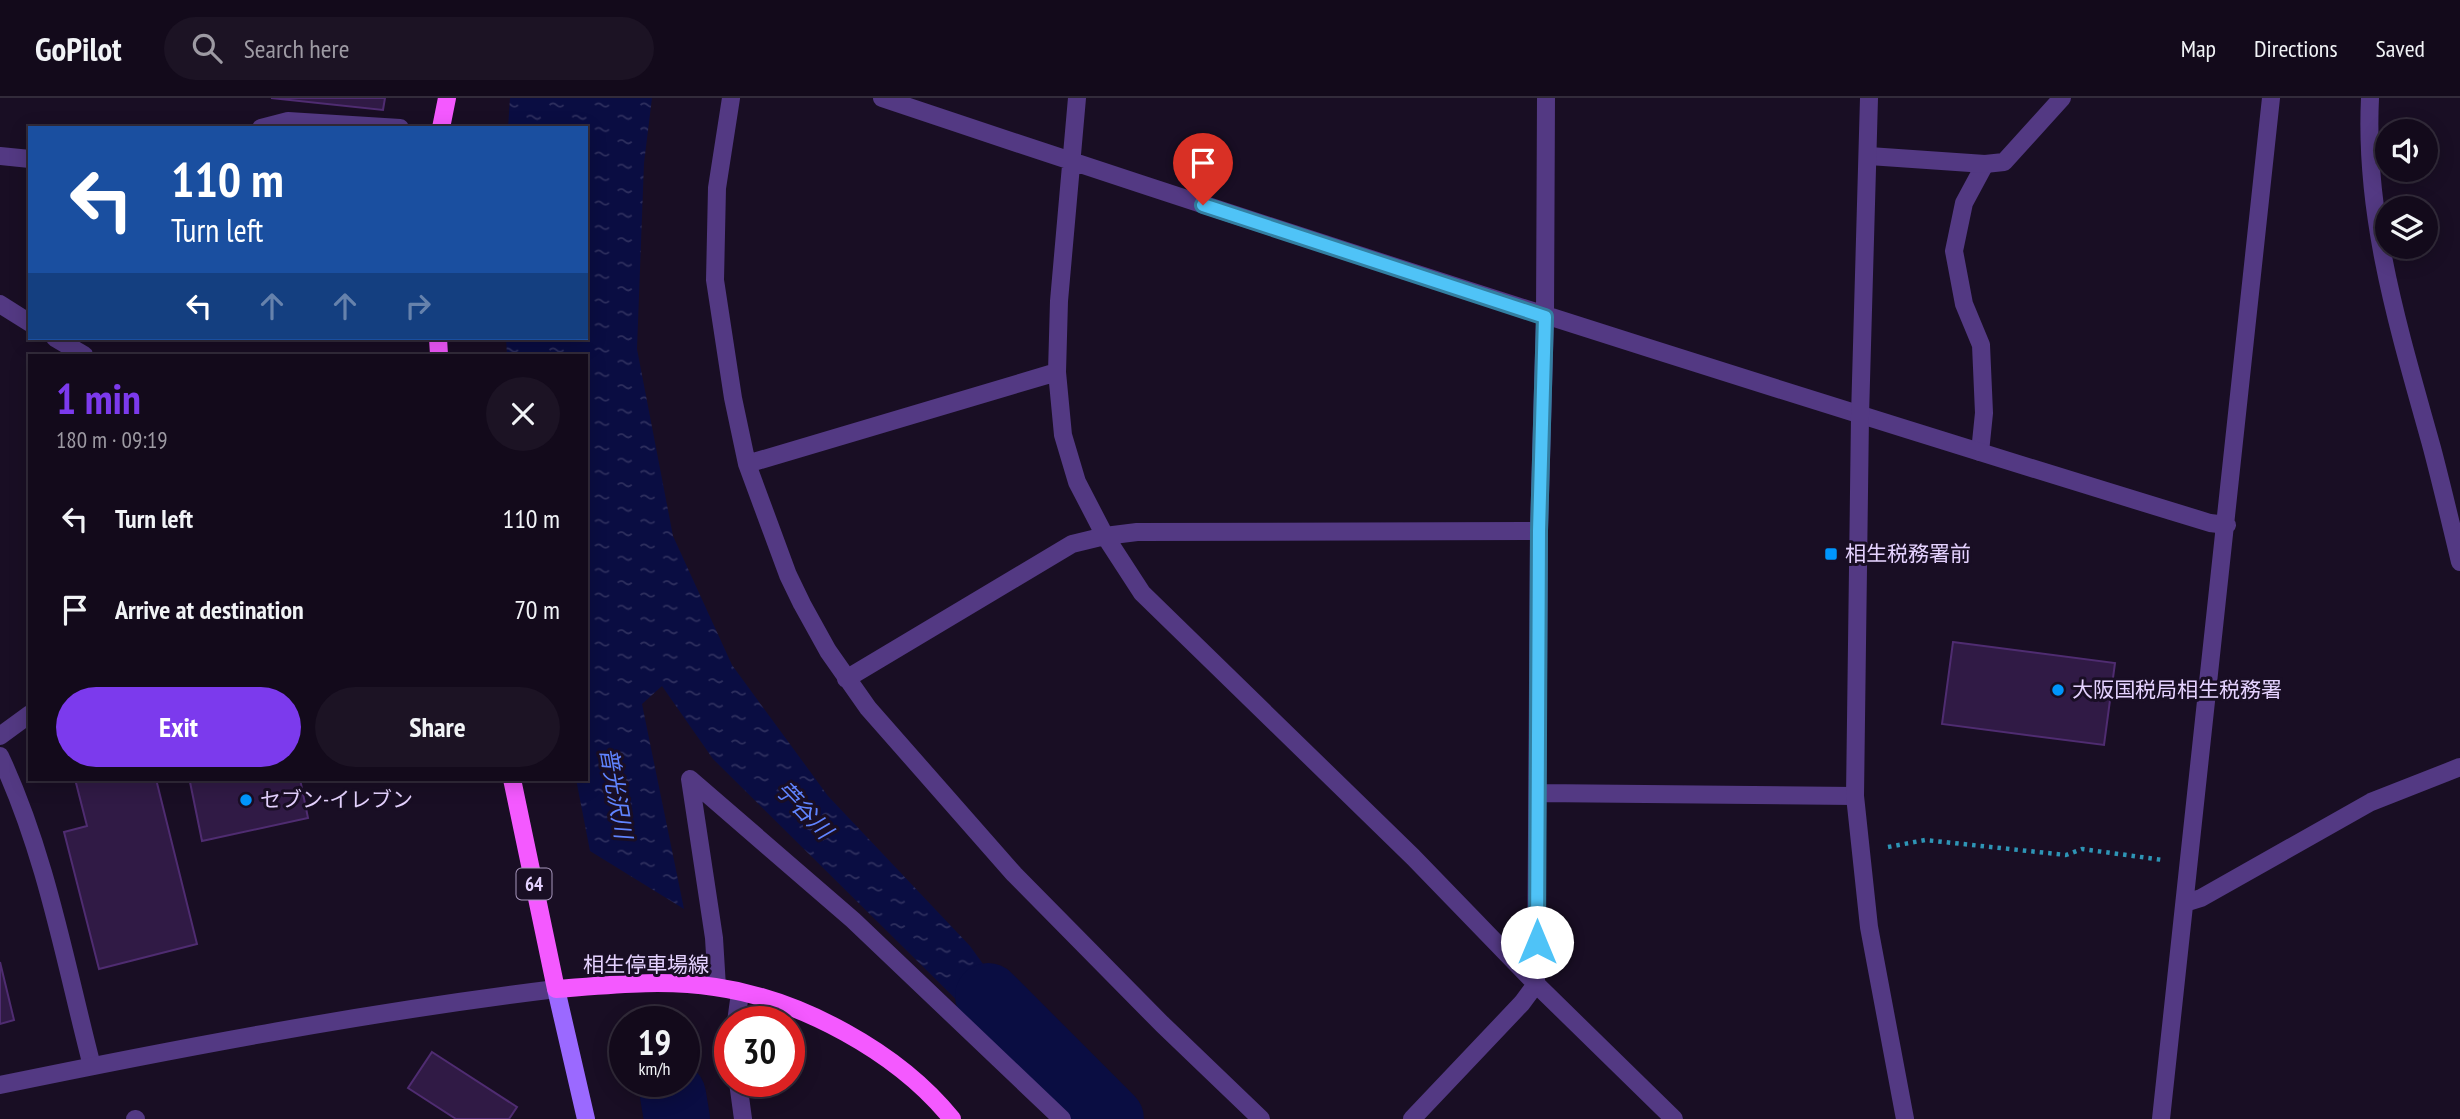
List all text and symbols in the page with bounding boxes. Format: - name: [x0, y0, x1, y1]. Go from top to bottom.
- search box: [164, 17, 654, 80]
- text: GoPilot: [35, 27, 122, 70]
- icon: search: [188, 29, 226, 67]
- text: Search here: [244, 32, 349, 65]
- text: Map: [2181, 33, 2216, 64]
- text: Directions: [2254, 33, 2338, 64]
- text: Saved: [2376, 33, 2425, 64]
- map controls: [2375, 119, 2438, 259]
- button: sound: [2375, 119, 2438, 182]
- pin: [1173, 133, 1233, 205]
- icon: arrive: [1184, 144, 1222, 182]
- text: 110 m: [171, 147, 284, 211]
- icon: left: [56, 154, 147, 245]
- button: layers: [2375, 196, 2438, 259]
- text: Turn left: [171, 209, 263, 251]
- icon: left: [180, 287, 218, 325]
- icon: ahead: [253, 287, 291, 325]
- icon: ahead: [326, 287, 364, 325]
- icon: right: [399, 287, 437, 325]
- text: 1 min: [56, 371, 141, 426]
- button: close: [486, 377, 560, 451]
- text: 180 m · 09:19: [56, 425, 168, 454]
- icon: left: [56, 500, 94, 538]
- text: Turn left: [115, 502, 193, 535]
- text: 110 m: [502, 502, 560, 535]
- place label: 相生税務署前: [1845, 540, 1971, 567]
- marker: 相生税務署前: [1823, 546, 1839, 562]
- icon: arrive: [56, 591, 94, 629]
- text: Arrive at destination: [115, 593, 304, 626]
- text: 70 m: [514, 593, 560, 626]
- place label: 大阪国税局相生税務署: [2072, 676, 2282, 703]
- marker: 大阪国税局相生税務署: [2050, 682, 2066, 698]
- button: Exit: [56, 687, 301, 767]
- button: Share: [315, 687, 560, 767]
- water label: 普光沢川: [594, 745, 639, 844]
- water label: 苧谷川: [770, 775, 841, 847]
- place label: セブン-イレブン: [260, 786, 413, 813]
- marker: セブン-イレブン: [238, 792, 254, 808]
- road number: 64: [516, 869, 552, 900]
- position arrow: [1500, 905, 1574, 979]
- street label: 相生停車場線: [583, 951, 709, 978]
- speed limit sign: 30: [714, 1006, 805, 1097]
- text: 19: [638, 1019, 671, 1065]
- text: km/h: [639, 1057, 670, 1080]

